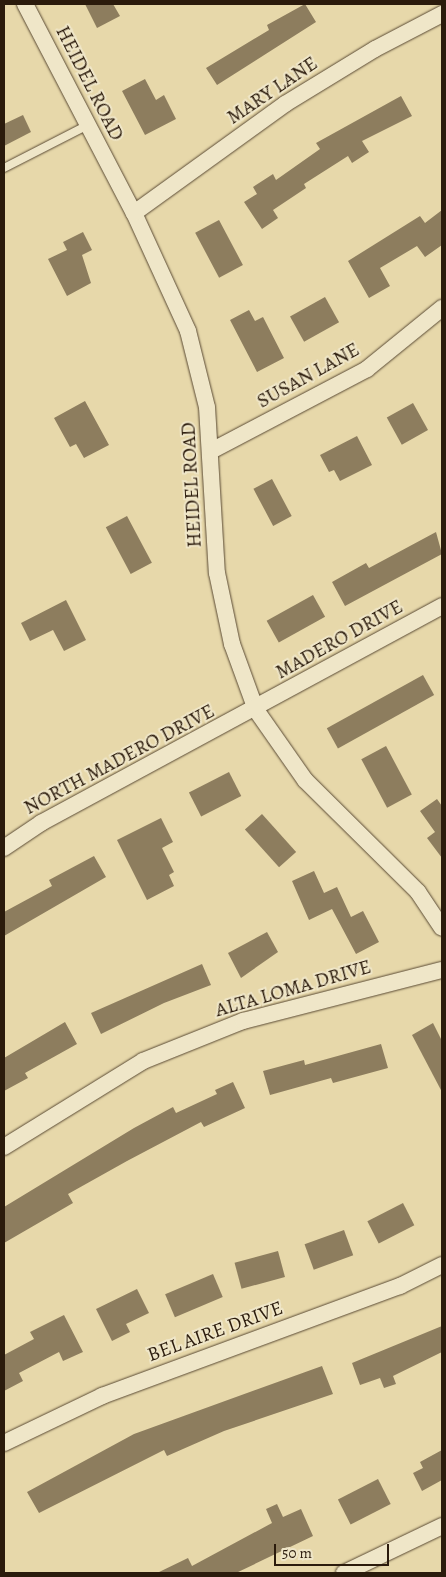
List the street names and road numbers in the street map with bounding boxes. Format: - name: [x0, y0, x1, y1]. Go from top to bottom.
- street label: HEIDEL ROAD: [51, 22, 129, 144]
- street label: MARY LANE: [222, 51, 322, 129]
- street label: SUSAN LANE: [253, 337, 363, 413]
- street label: HEIDEL ROAD: [176, 422, 206, 548]
- street label: MADERO DRIVE: [271, 594, 407, 684]
- street label: NORTH MADERO DRIVE: [20, 699, 218, 819]
- street label: ALTA LOMA DRIVE: [212, 954, 374, 1022]
- street label: BEL AIRE DRIVE: [144, 1295, 286, 1367]

